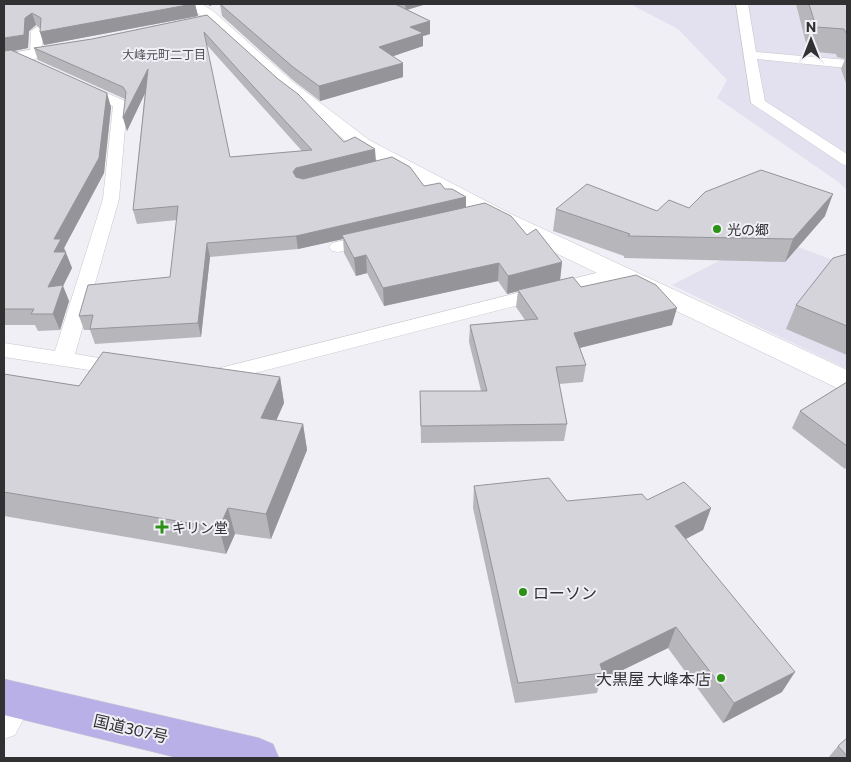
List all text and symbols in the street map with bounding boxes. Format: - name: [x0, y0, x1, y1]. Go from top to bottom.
- north arrow: [786, 15, 836, 65]
- text: N: [806, 18, 816, 35]
- district label: 大峰元町二丁目: [122, 47, 206, 61]
- place label: 光の郷: [727, 221, 769, 238]
- marker: 光の郷: [711, 223, 723, 235]
- place label: キリン堂: [172, 519, 228, 536]
- marker: キリン堂: [156, 521, 168, 533]
- place label: ローソン: [533, 583, 597, 602]
- marker: ローソン: [517, 586, 529, 598]
- place label: 大黒屋 大峰本店: [596, 669, 711, 688]
- marker: 大黒屋 大峰本店: [715, 672, 727, 684]
- street label: 国道307号: [92, 710, 170, 746]

